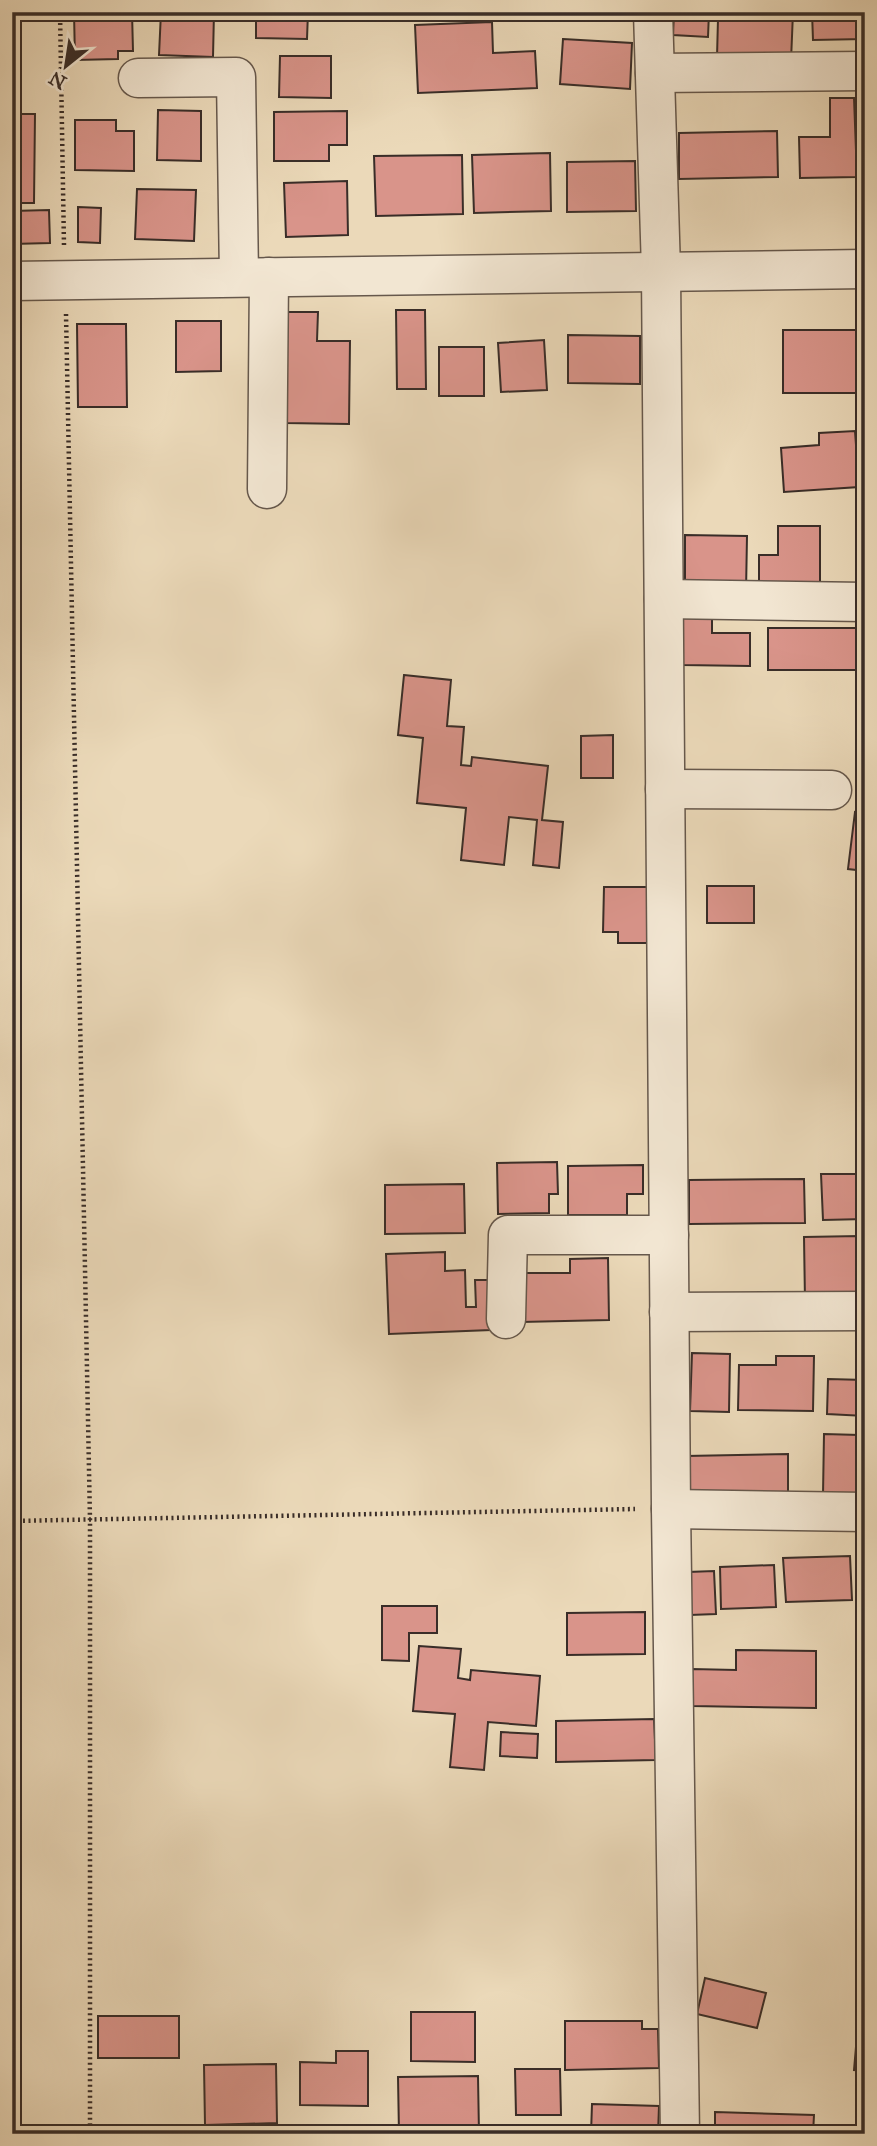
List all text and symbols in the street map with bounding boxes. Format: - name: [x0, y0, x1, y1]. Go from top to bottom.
- north arrow: [32, 32, 102, 102]
- text: N: [45, 66, 70, 94]

